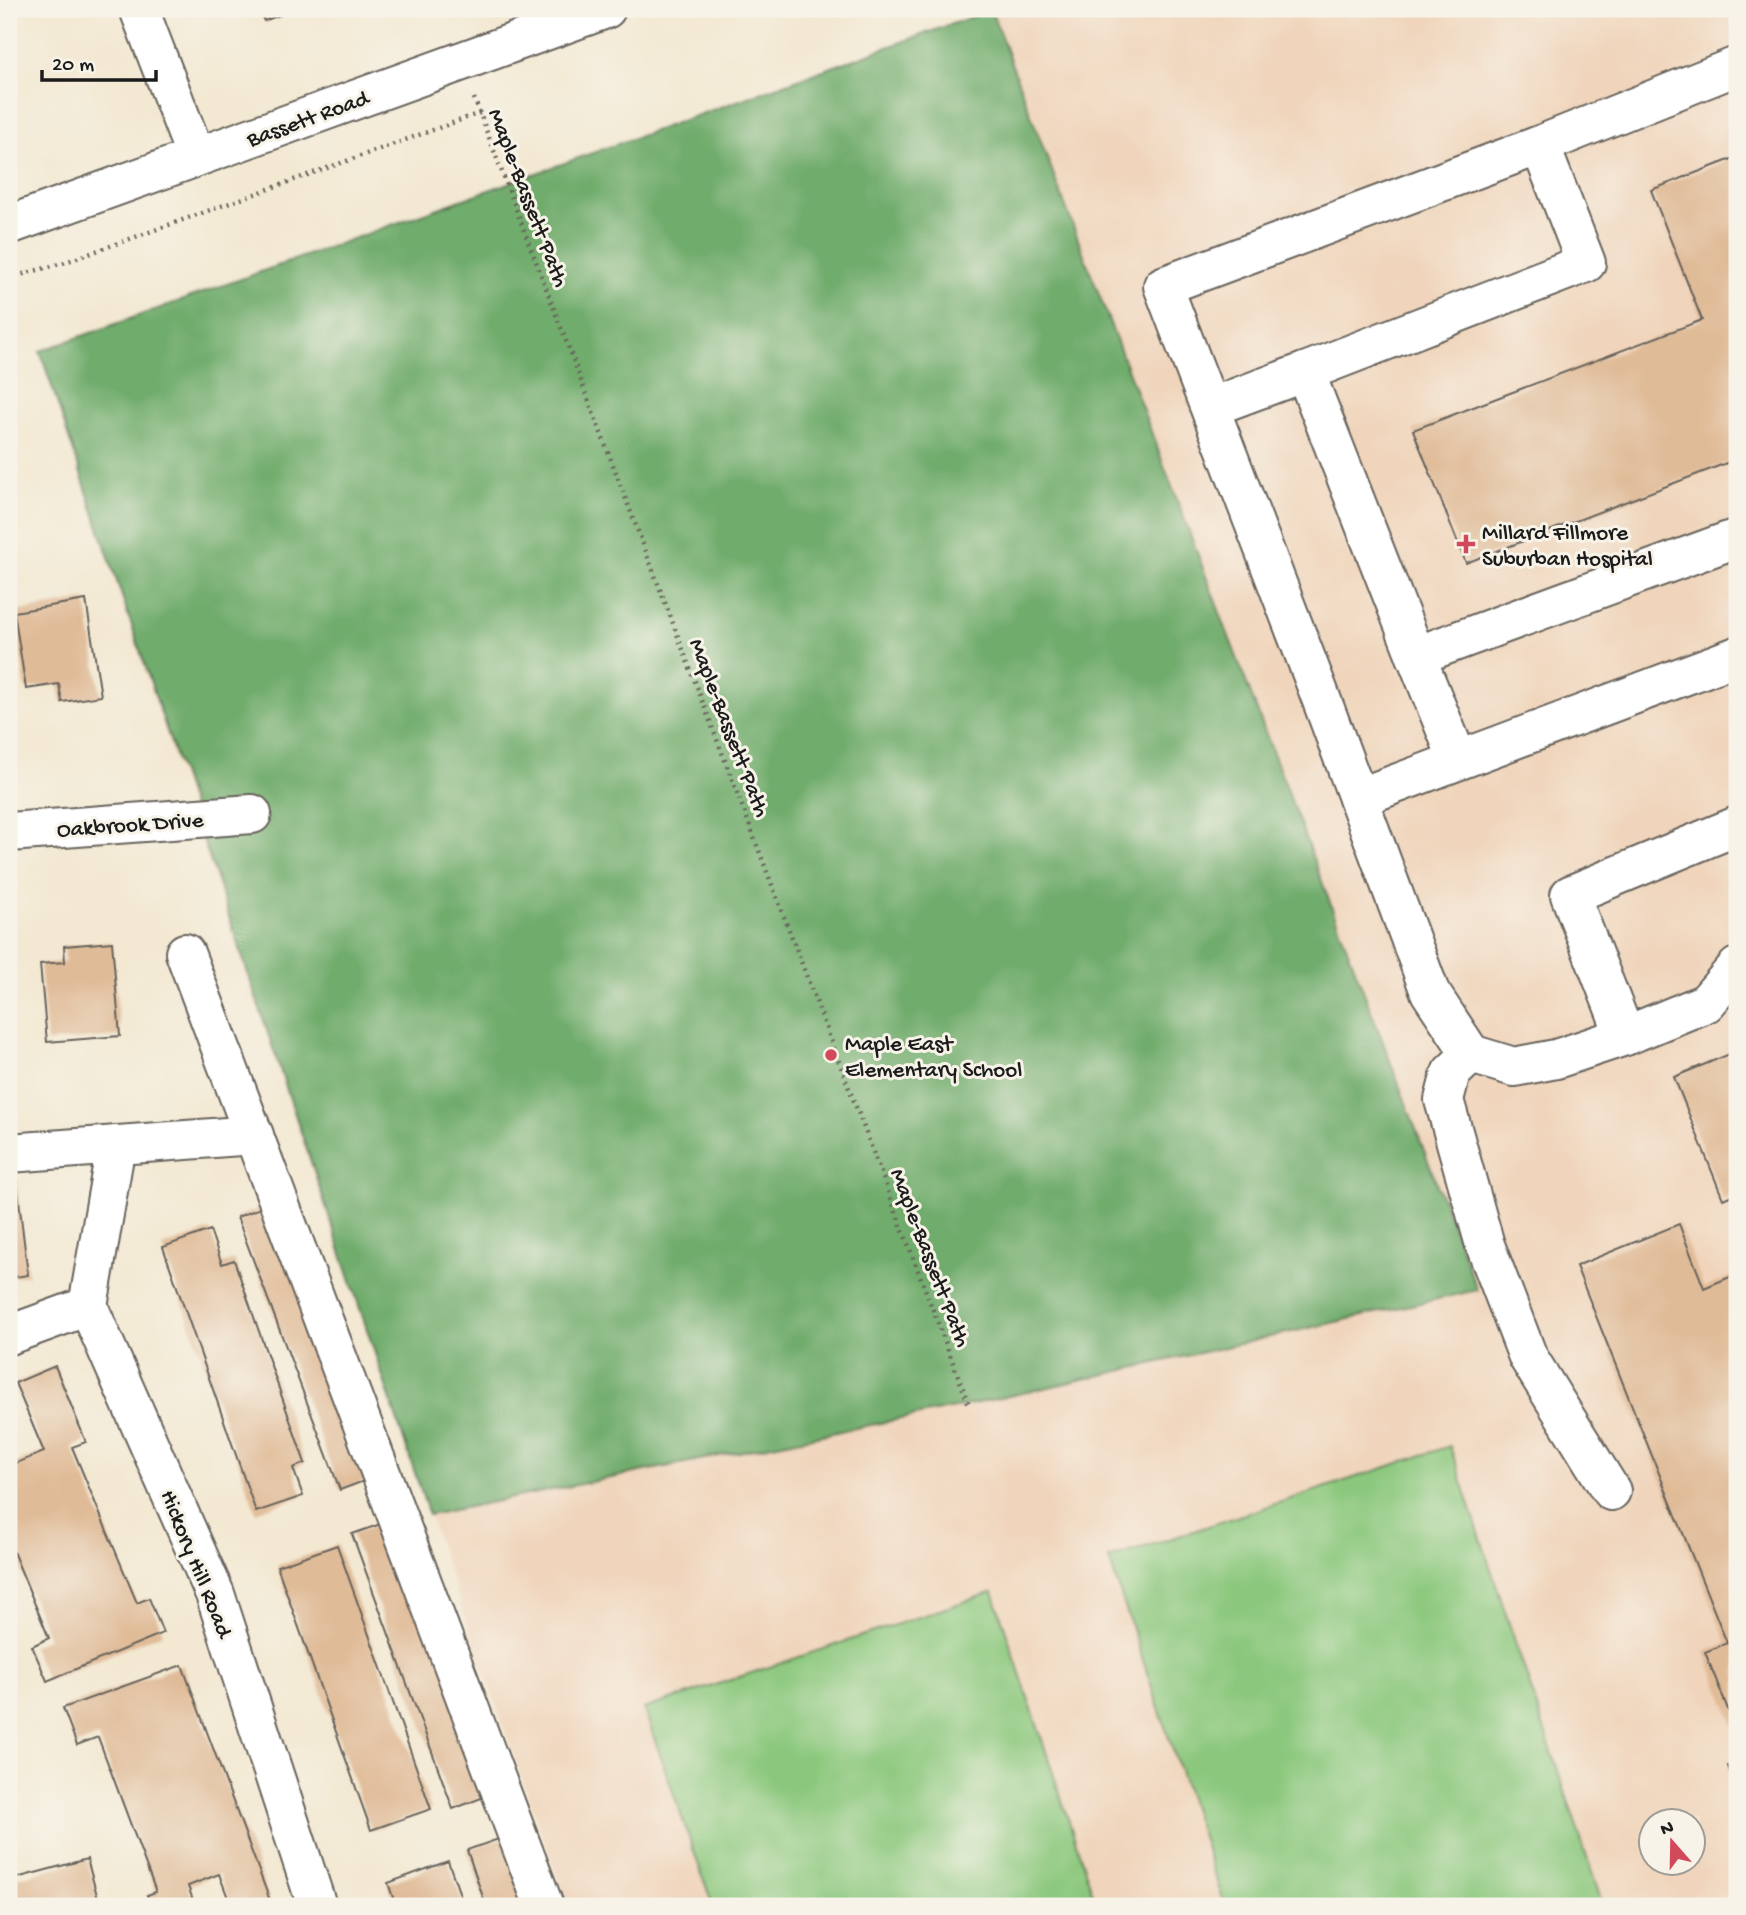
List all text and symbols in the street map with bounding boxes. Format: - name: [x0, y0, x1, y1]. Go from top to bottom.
- scale bar: [42, 38, 156, 82]
- text: 20 m: [52, 54, 94, 79]
- street label: Bassett Road: [243, 85, 374, 155]
- street label: Maple-Bassett Path: [480, 105, 573, 291]
- place label: Millard Fillmore Suburban Hospital: [1482, 521, 1653, 574]
- marker: Millard Fillmore Suburban Hospital: [1456, 534, 1476, 554]
- street label: Maple-Bassett Path: [681, 635, 774, 821]
- street label: Oakbrook Drive: [56, 808, 206, 845]
- place label: Maple East Elementary School: [845, 1032, 1022, 1085]
- marker: Maple East Elementary School: [823, 1047, 839, 1063]
- street label: Maple-Bassett Path: [882, 1165, 975, 1351]
- street label: Hickory Hill Road: [153, 1486, 237, 1644]
- north arrow: [1638, 1806, 1708, 1876]
- text: N: [1658, 1816, 1677, 1842]

